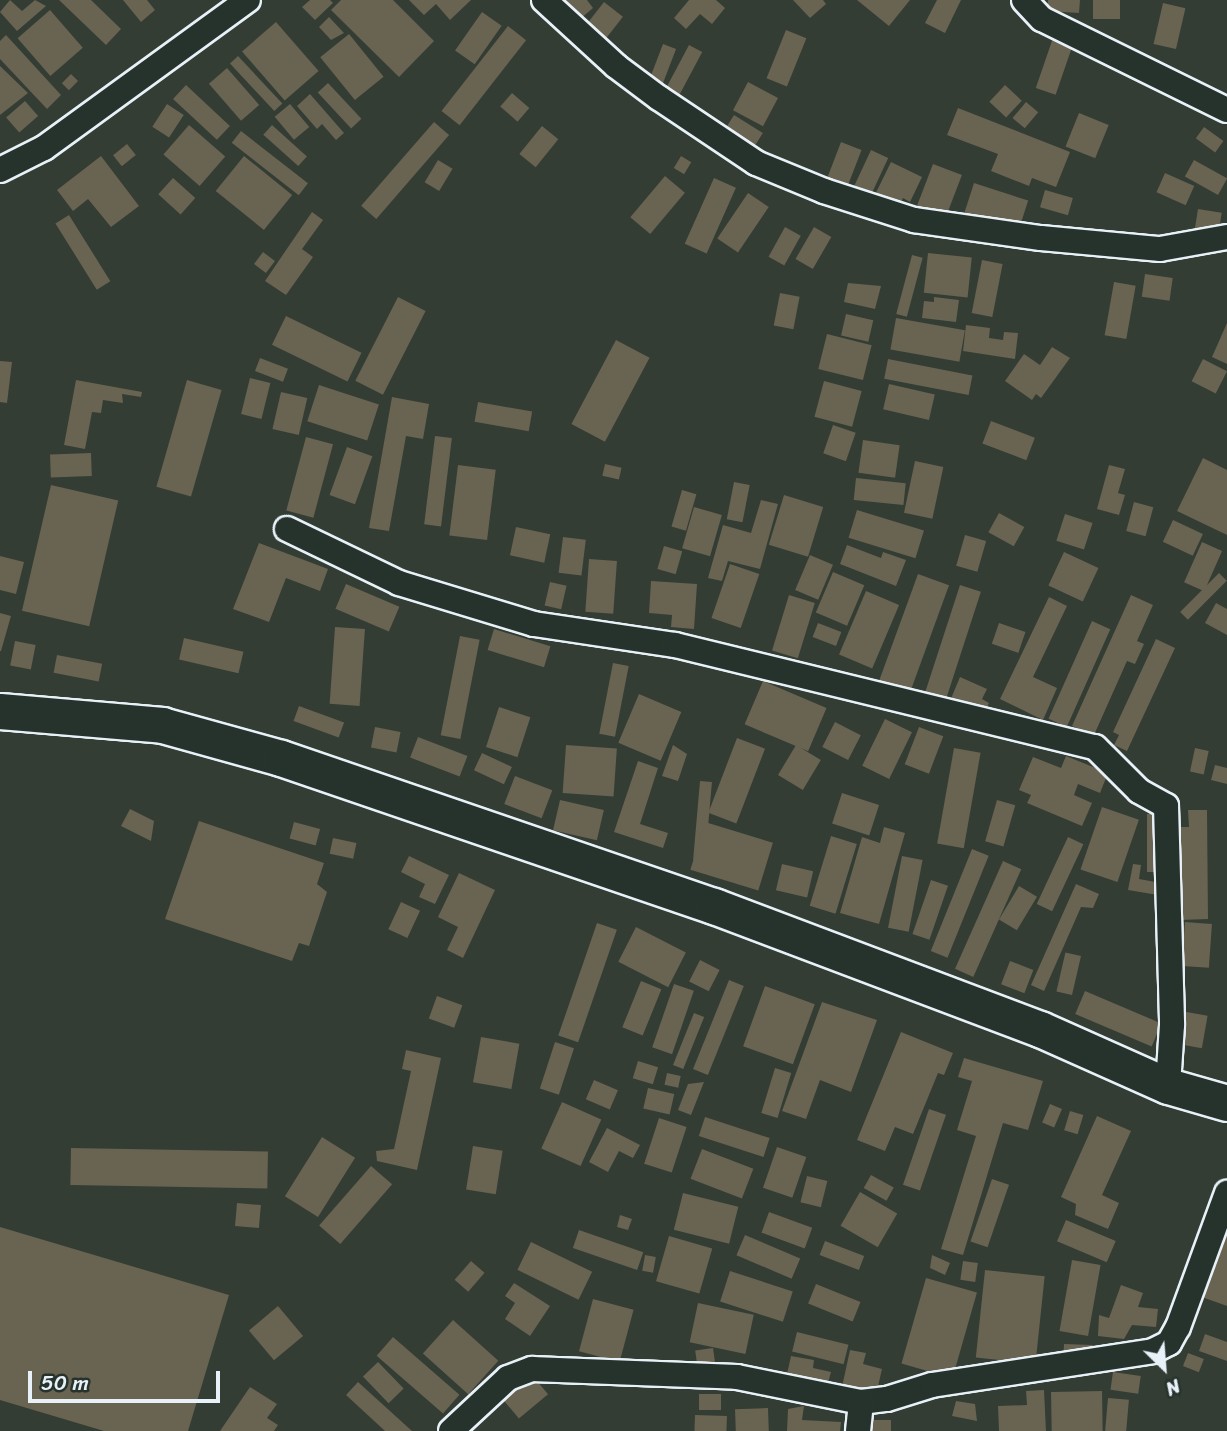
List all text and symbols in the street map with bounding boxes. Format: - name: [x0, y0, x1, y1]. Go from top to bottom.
- north arrow: [1129, 1333, 1199, 1403]
- scale bar: [32, 1358, 224, 1402]
- text: 50 m: [41, 1364, 89, 1402]
- text: N: [1160, 1370, 1186, 1405]

